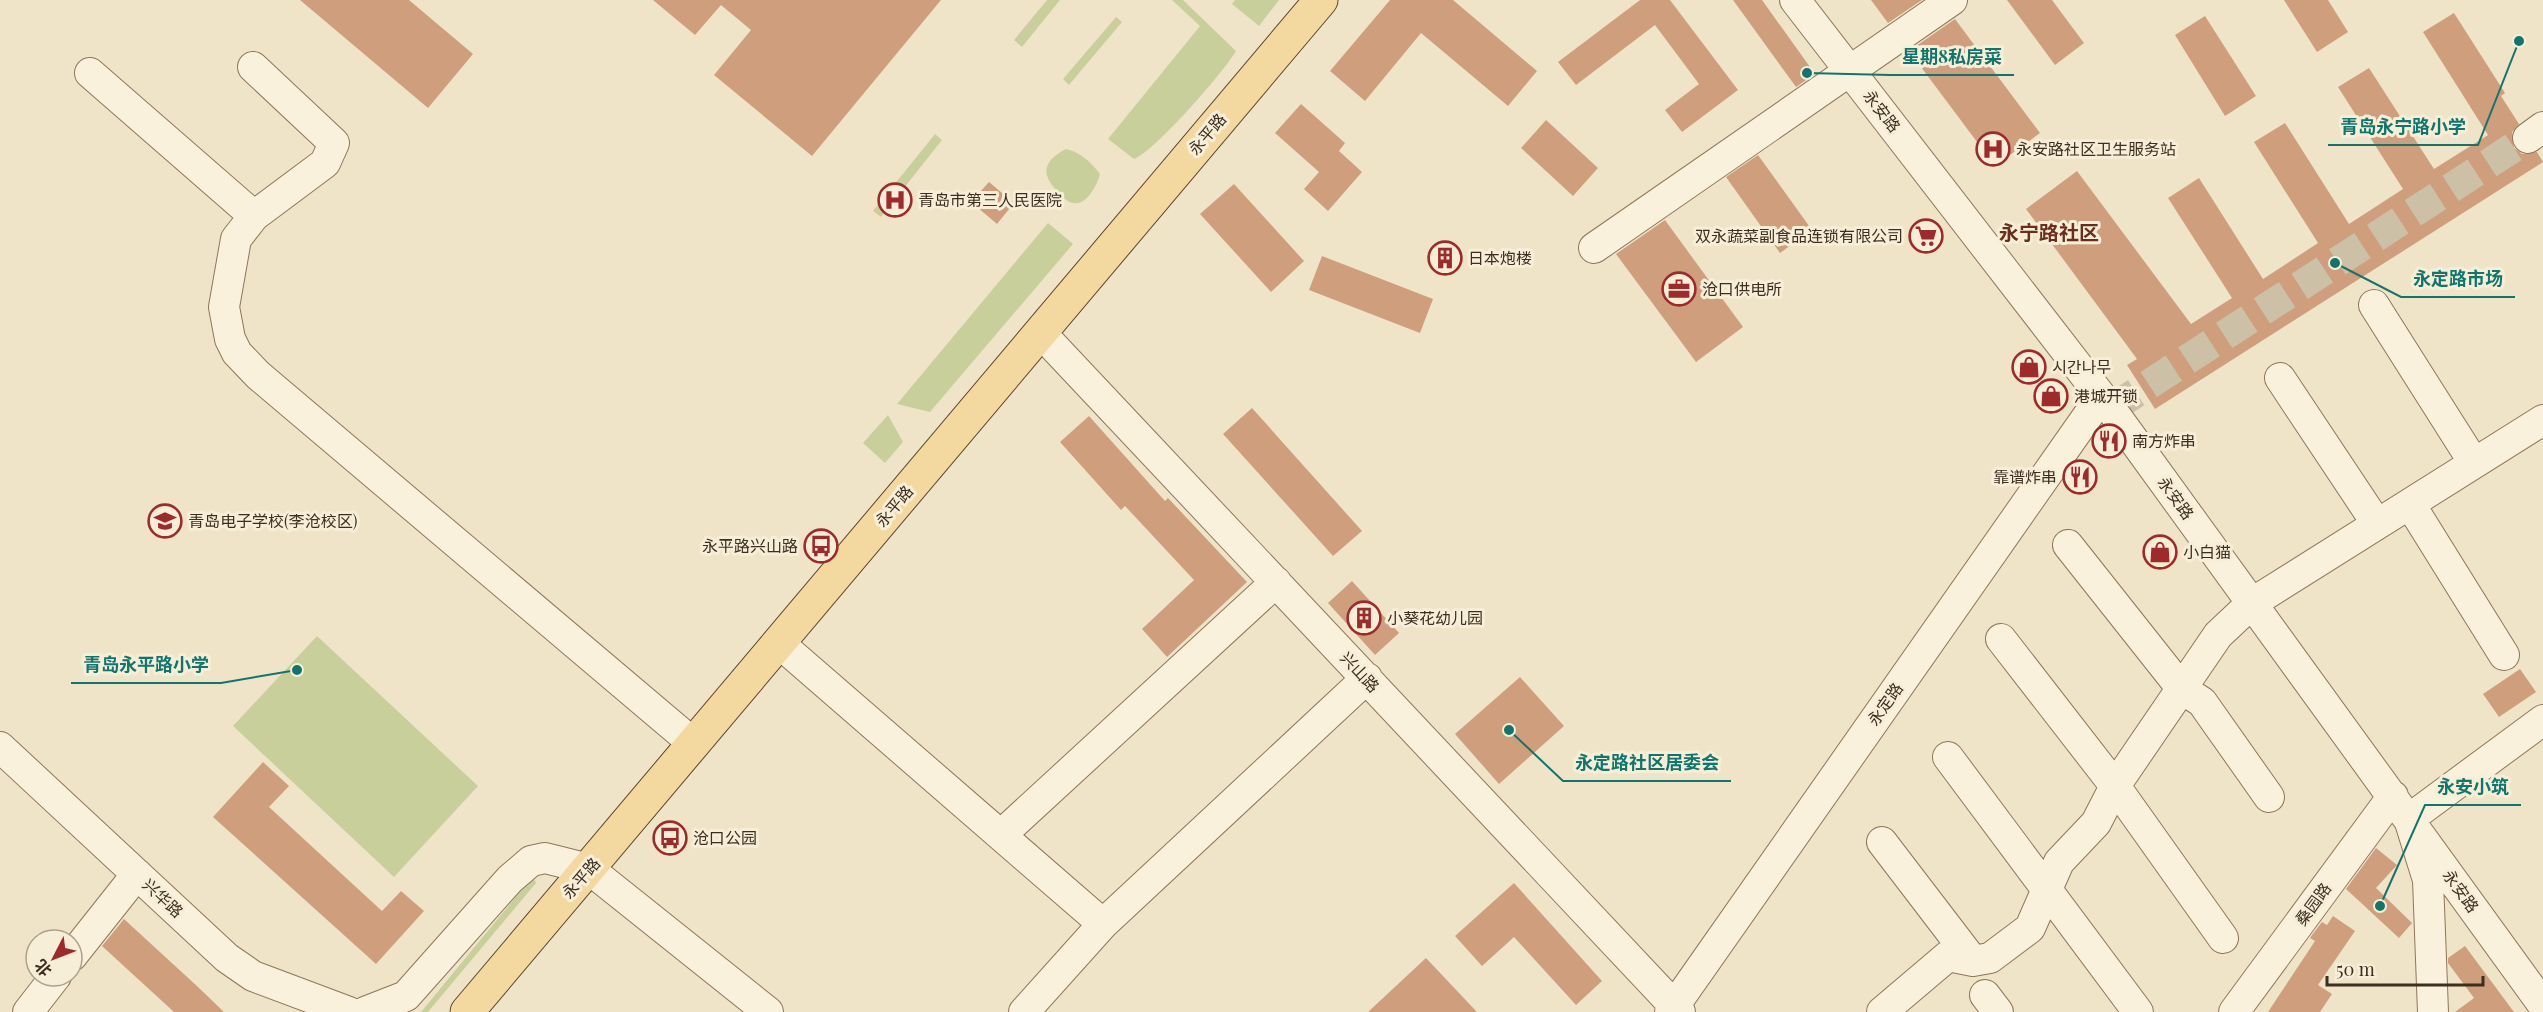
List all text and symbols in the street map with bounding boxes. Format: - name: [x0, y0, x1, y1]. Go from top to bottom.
- callout: 星期8私房菜: [1890, 39, 2014, 75]
- text: 星期8私房菜: [1902, 44, 2002, 68]
- street label: 永安路: [1859, 85, 1905, 136]
- street label: 永平路: [1183, 109, 1230, 159]
- callout: 青岛永宁路小学: [2328, 109, 2478, 145]
- text: 青岛永宁路小学: [2340, 114, 2466, 138]
- hospital icon: 永安路社区卫生服务站: [1975, 131, 2011, 167]
- place label: 永安路社区卫生服务站: [2016, 138, 2176, 159]
- hospital icon: 青岛市第三人民医院: [877, 182, 913, 218]
- place label: 青岛市第三人民医院: [918, 189, 1062, 210]
- supermarket icon: 双永蔬菜副食品连锁有限公司: [1908, 218, 1944, 254]
- district label: 永宁路社区: [1999, 218, 2099, 245]
- place label: 双永蔬菜副食品连锁有限公司: [1695, 225, 1903, 246]
- building icon: 日本炮楼: [1427, 240, 1463, 276]
- place label: 日本炮楼: [1468, 247, 1532, 268]
- callout: 永定路市场: [2401, 261, 2515, 297]
- text: 永定路市场: [2413, 266, 2503, 290]
- office icon: 沧口供电所: [1661, 271, 1697, 307]
- place label: 沧口供电所: [1702, 278, 1782, 299]
- shop icon: 시간나무: [2011, 349, 2047, 385]
- place label: 시간나무: [2052, 356, 2111, 377]
- shop icon: 港城开锁: [2033, 378, 2069, 414]
- place label: 港城开锁: [2074, 385, 2138, 406]
- restaurant icon: 南方炸串: [2091, 423, 2127, 459]
- place label: 南方炸串: [2132, 430, 2196, 451]
- restaurant icon: 靠谱炸串: [2062, 459, 2098, 495]
- place label: 靠谱炸串: [1993, 466, 2057, 487]
- street label: 永安路: [2154, 472, 2199, 523]
- street label: 永平路: [870, 481, 917, 531]
- school or university icon: 青岛电子学校(李沧校区): [147, 503, 183, 539]
- place label: 青岛电子学校(李沧校区): [188, 510, 357, 531]
- bus stop icon: 永平路兴山路: [803, 528, 839, 564]
- shop icon: 小白猫: [2142, 534, 2178, 570]
- place label: 永平路兴山路: [702, 535, 798, 556]
- place label: 小白猫: [2183, 541, 2231, 562]
- building icon: 小葵花幼儿园: [1346, 600, 1382, 636]
- place label: 小葵花幼儿园: [1387, 607, 1483, 628]
- callout: 青岛永平路小学: [71, 647, 221, 683]
- street label: 兴山路: [1336, 647, 1384, 696]
- text: 青岛永平路小学: [83, 652, 209, 676]
- street label: 永定路: [1862, 678, 1907, 729]
- callout: 永定路社区居委会: [1563, 745, 1731, 781]
- text: 永定路社区居委会: [1575, 750, 1719, 774]
- callout: 永安小筑: [2425, 769, 2521, 805]
- text: 永安小筑: [2437, 774, 2509, 798]
- bus stop icon: 沧口公园: [652, 820, 688, 856]
- place label: 沧口公园: [693, 827, 757, 848]
- street label: 永平路: [557, 853, 604, 903]
- street label: 永安路: [2439, 865, 2484, 916]
- street label: 兴华路: [139, 874, 188, 922]
- street label: 桑园路: [2290, 878, 2335, 929]
- north arrow: [24, 928, 84, 988]
- scale bar: [2327, 949, 2483, 987]
- text: 北: [29, 955, 56, 981]
- text: 50 m: [2336, 957, 2375, 981]

